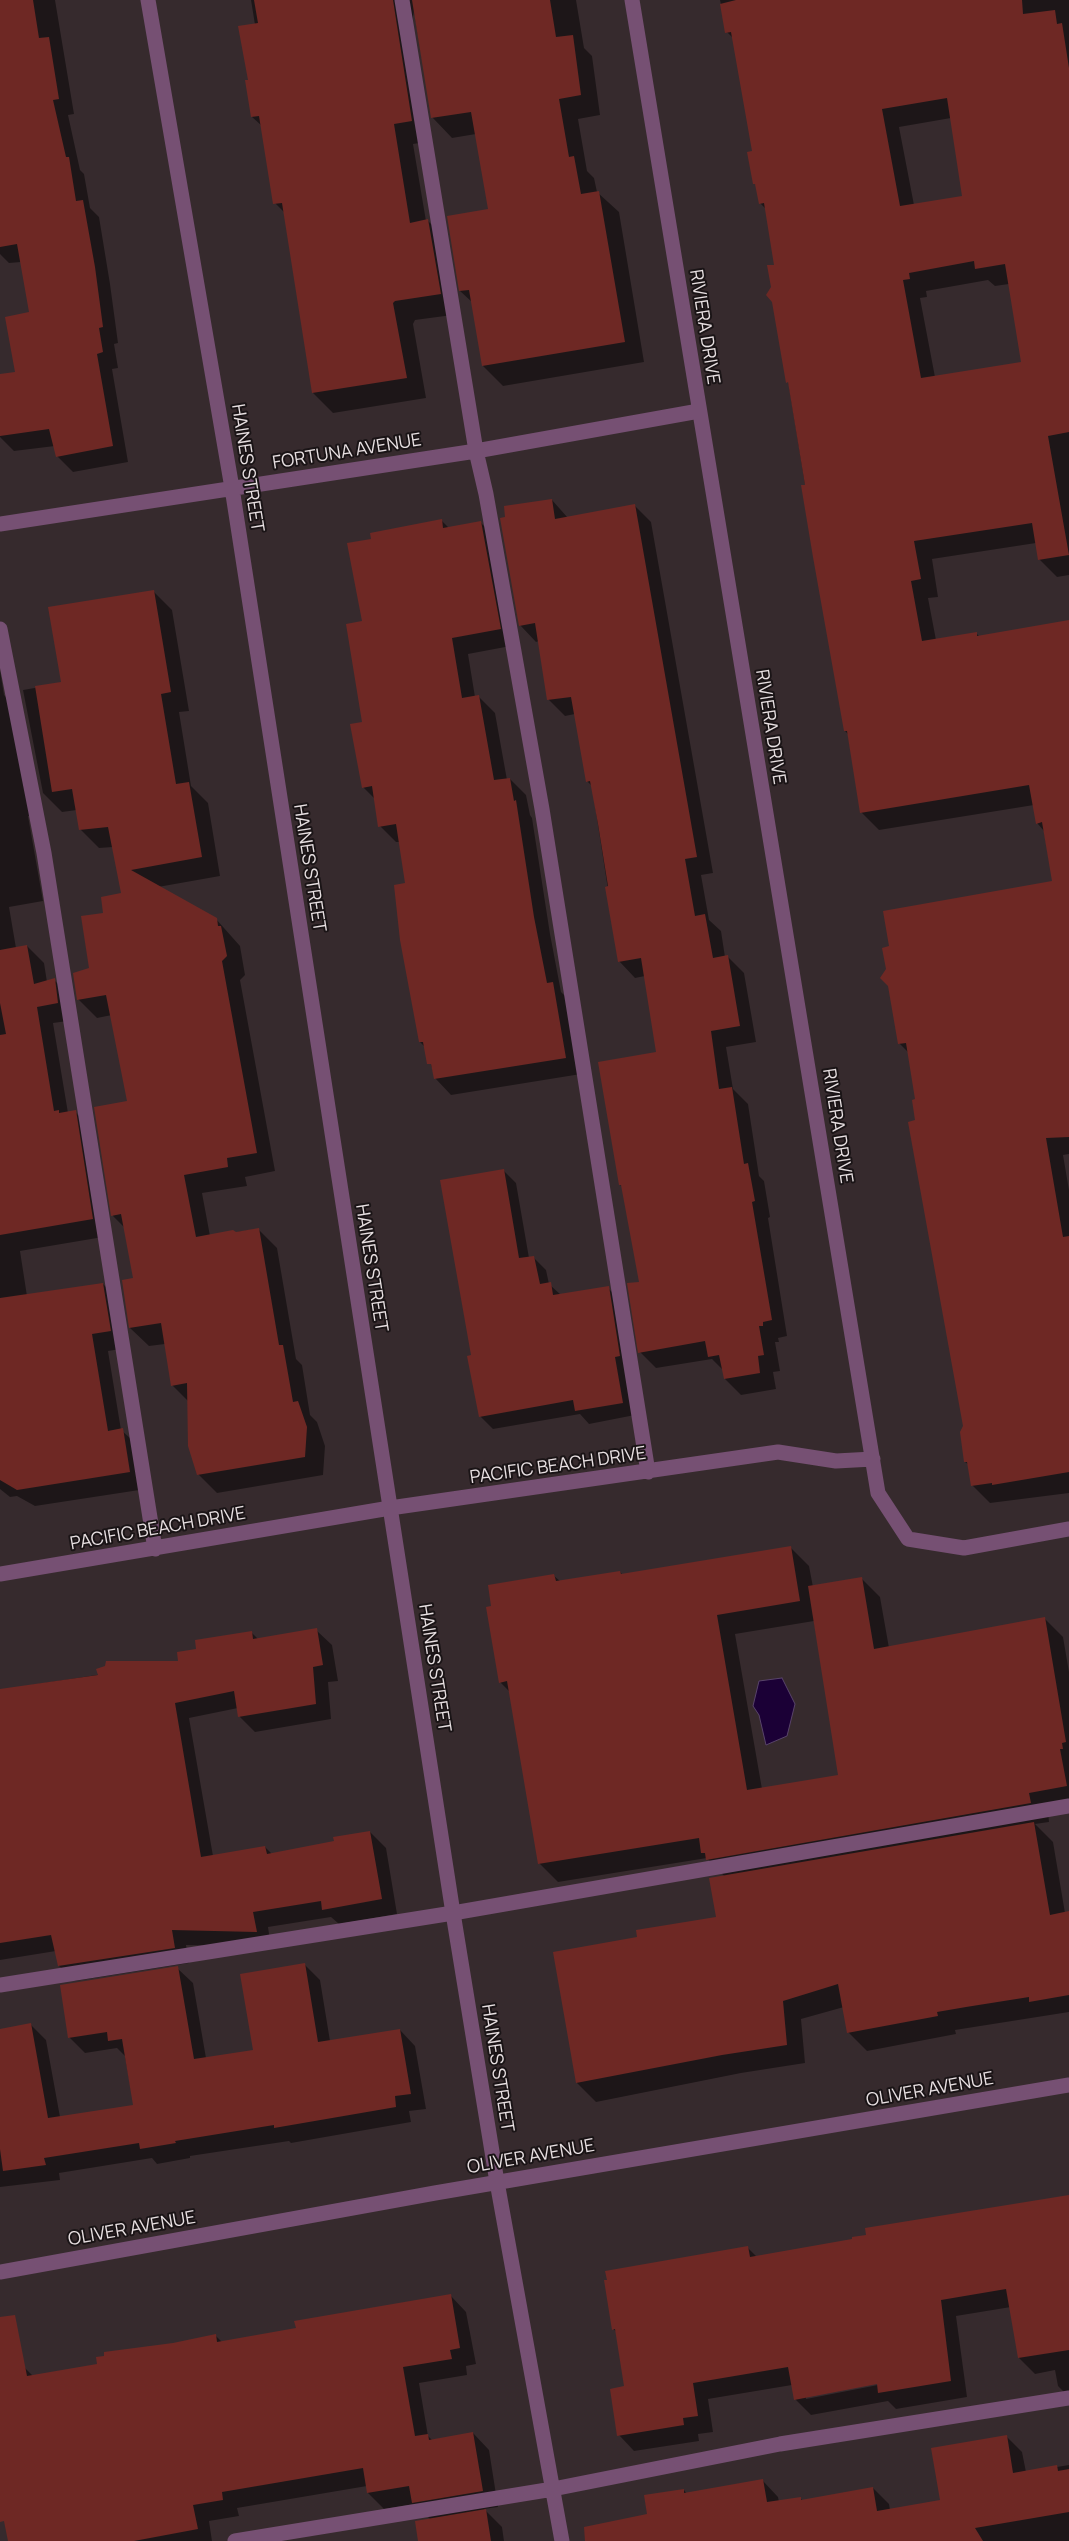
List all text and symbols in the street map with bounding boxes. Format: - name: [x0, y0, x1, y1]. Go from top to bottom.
- street label: RIVIERA DRIVE: [684, 268, 724, 386]
- street label: HAINES STREET: [226, 403, 268, 533]
- street label: FORTUNA AVENUE: [271, 430, 423, 474]
- street label: RIVIERA DRIVE: [750, 668, 790, 786]
- street label: HAINES STREET: [288, 803, 330, 933]
- street label: RIVIERA DRIVE: [817, 1067, 857, 1185]
- street label: HAINES STREET: [350, 1203, 392, 1333]
- street label: PACIFIC BEACH DRIVE: [468, 1443, 648, 1489]
- street label: PACIFIC BEACH DRIVE: [69, 1503, 247, 1555]
- street label: HAINES STREET: [413, 1603, 455, 1733]
- street label: HAINES STREET: [476, 2003, 518, 2133]
- street label: OLIVER AVENUE: [865, 2068, 995, 2112]
- street label: OLIVER AVENUE: [466, 2135, 596, 2179]
- street label: OLIVER AVENUE: [67, 2207, 197, 2251]

